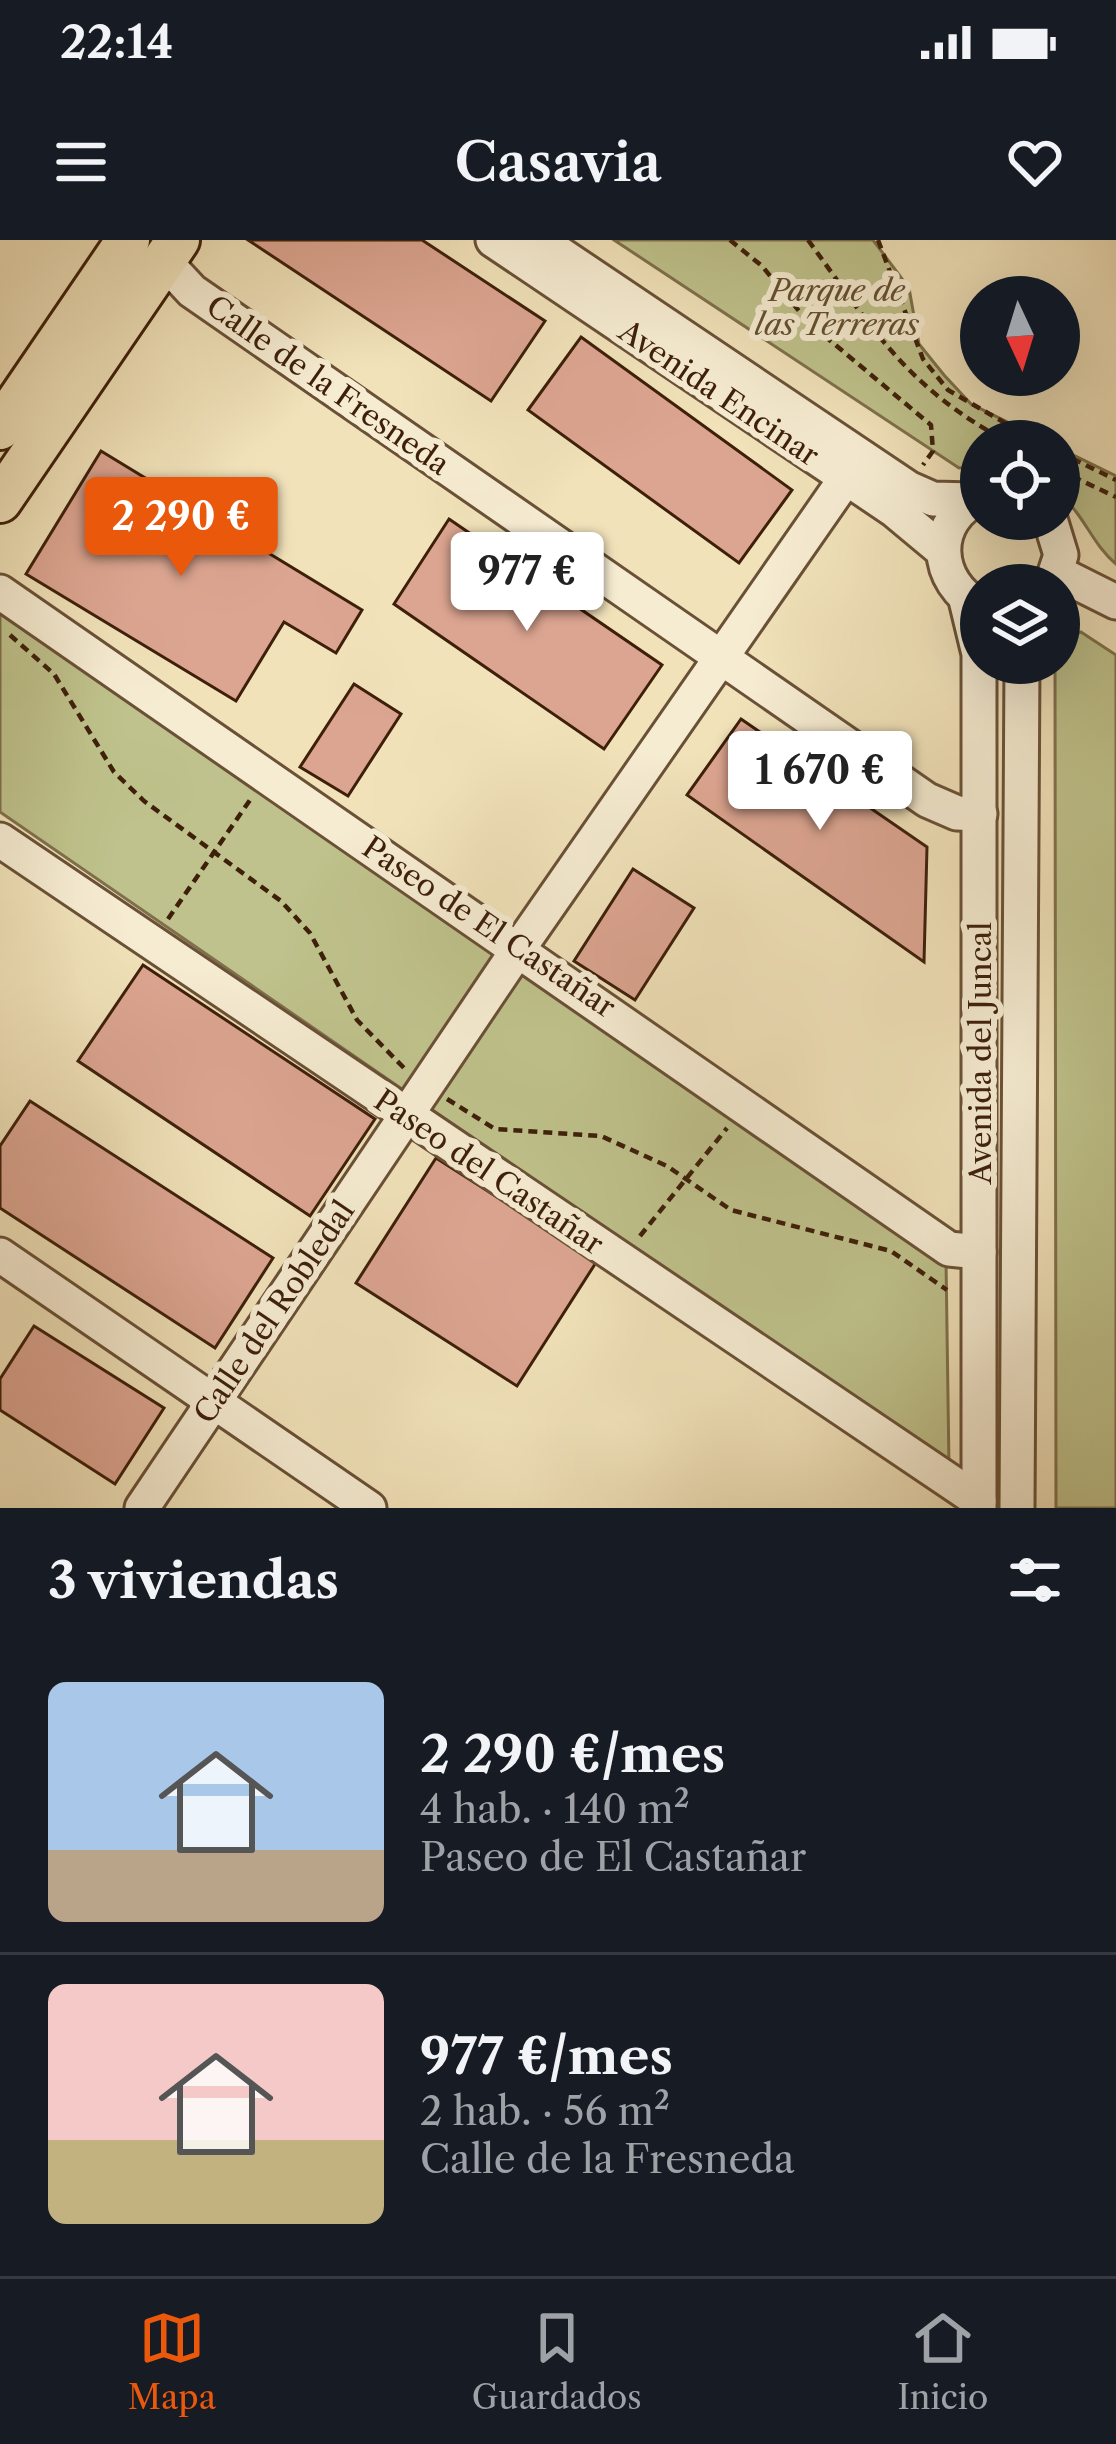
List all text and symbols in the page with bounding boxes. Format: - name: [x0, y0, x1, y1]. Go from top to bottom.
- text: 22:14: [60, 14, 173, 70]
- icon: menu: [48, 129, 114, 195]
- text: Casavia: [454, 129, 662, 195]
- icon: heart: [1002, 129, 1068, 195]
- park label: Parque de las Terreras: [755, 272, 920, 343]
- north arrow: [960, 276, 1080, 396]
- map controls: [960, 276, 1080, 684]
- street label: Calle de la Fresneda: [199, 287, 457, 483]
- street label: Avenida Encinar: [611, 312, 827, 474]
- button: locate: [960, 420, 1080, 540]
- pin: 2 290 €: [70, 477, 292, 579]
- text: 2 290 €: [112, 492, 250, 540]
- pin: 977 €: [443, 532, 611, 634]
- text: 977 €: [478, 547, 576, 595]
- button: layers: [960, 564, 1080, 684]
- pin: 1 670 €: [709, 731, 931, 833]
- text: 1 670 €: [755, 746, 885, 794]
- street label: Paseo de El Castañar: [355, 829, 623, 1026]
- street label: Avenida del Juncal: [962, 922, 999, 1185]
- street label: Paseo del Castañar: [367, 1082, 611, 1263]
- street label: Calle del Robledal: [186, 1194, 362, 1430]
- icon: filters: [1002, 1547, 1068, 1613]
- text: 3 viviendas: [48, 1549, 339, 1611]
- text: 2 290 €/mes: [420, 1723, 725, 1785]
- icon: home: [144, 1730, 288, 1874]
- text: 4 hab. · 140 m²: [420, 1785, 690, 1833]
- text: Paseo de El Castañar: [420, 1833, 806, 1881]
- text: 977 €/mes: [420, 2025, 673, 2087]
- icon: home: [144, 2032, 288, 2176]
- text: 2 hab. · 56 m²: [420, 2087, 670, 2135]
- text: Calle de la Fresneda: [420, 2135, 795, 2183]
- tab: Mapa: [128, 2305, 216, 2418]
- tab: Guardados: [472, 2305, 642, 2418]
- tab: Inicio: [897, 2305, 988, 2418]

